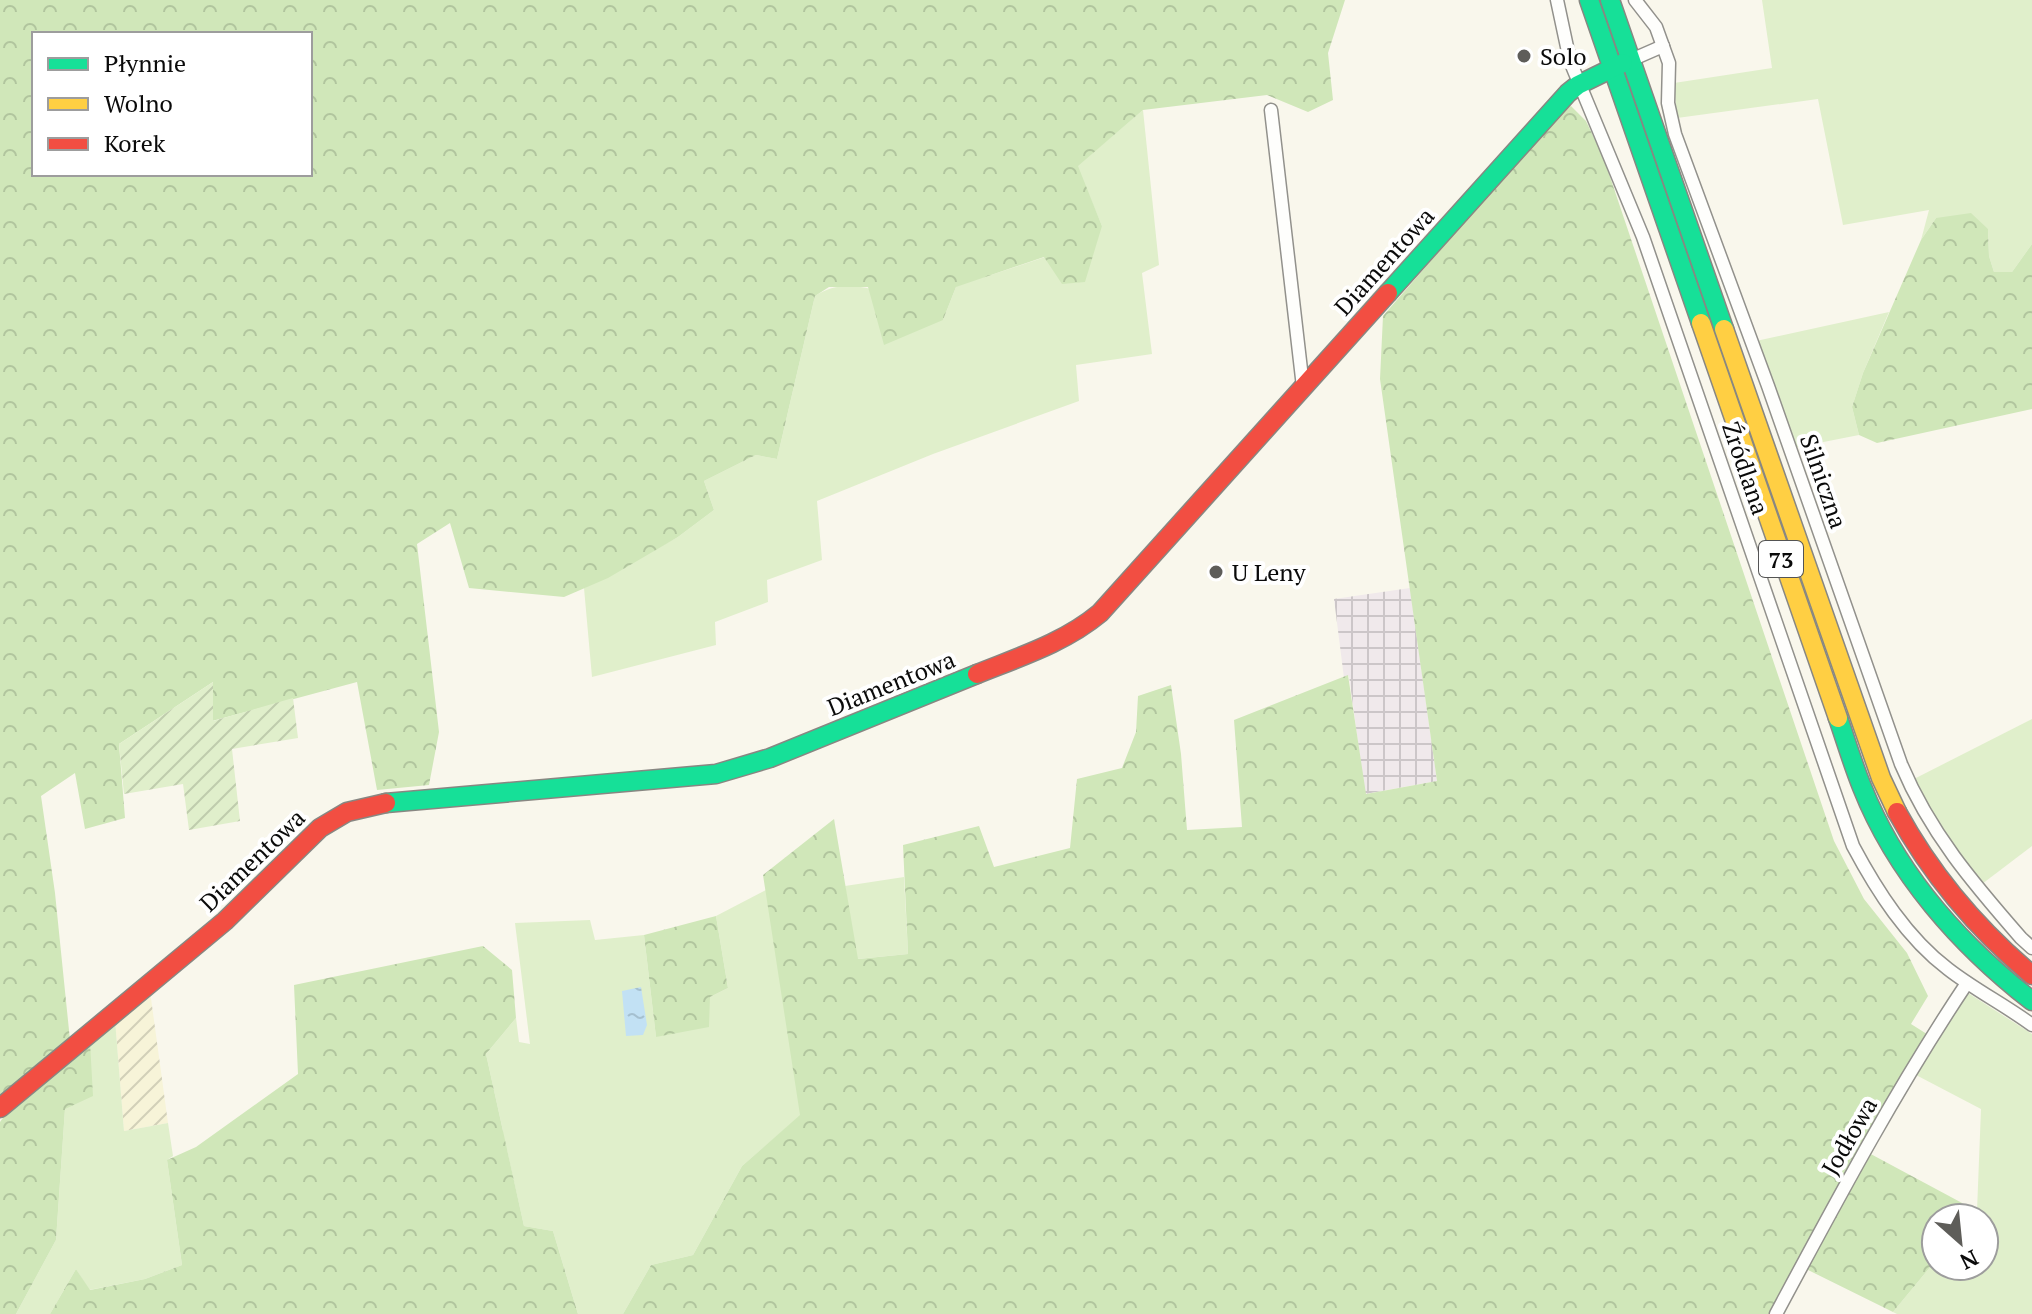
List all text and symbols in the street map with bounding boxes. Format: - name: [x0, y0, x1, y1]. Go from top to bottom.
- legend: [32, 32, 312, 176]
- place label: Solo: [1540, 40, 1587, 72]
- text: Płynnie: [104, 47, 186, 79]
- marker: Solo: [1515, 47, 1533, 65]
- text: Wolno: [104, 87, 173, 119]
- text: Korek: [104, 127, 166, 159]
- street label: Diamentowa: [1327, 200, 1441, 322]
- street label: Źródlana: [1715, 417, 1777, 519]
- street label: Silniczna: [1793, 430, 1855, 532]
- road number: 73: [1759, 541, 1803, 577]
- place label: U Leny: [1232, 556, 1306, 588]
- marker: U Leny: [1207, 563, 1225, 581]
- street label: Diamentowa: [822, 643, 960, 723]
- street label: Diamentowa: [192, 802, 312, 918]
- street label: Jodłowa: [1814, 1091, 1884, 1181]
- north arrow: [1920, 1202, 2000, 1282]
- text: N: [1955, 1244, 1983, 1277]

